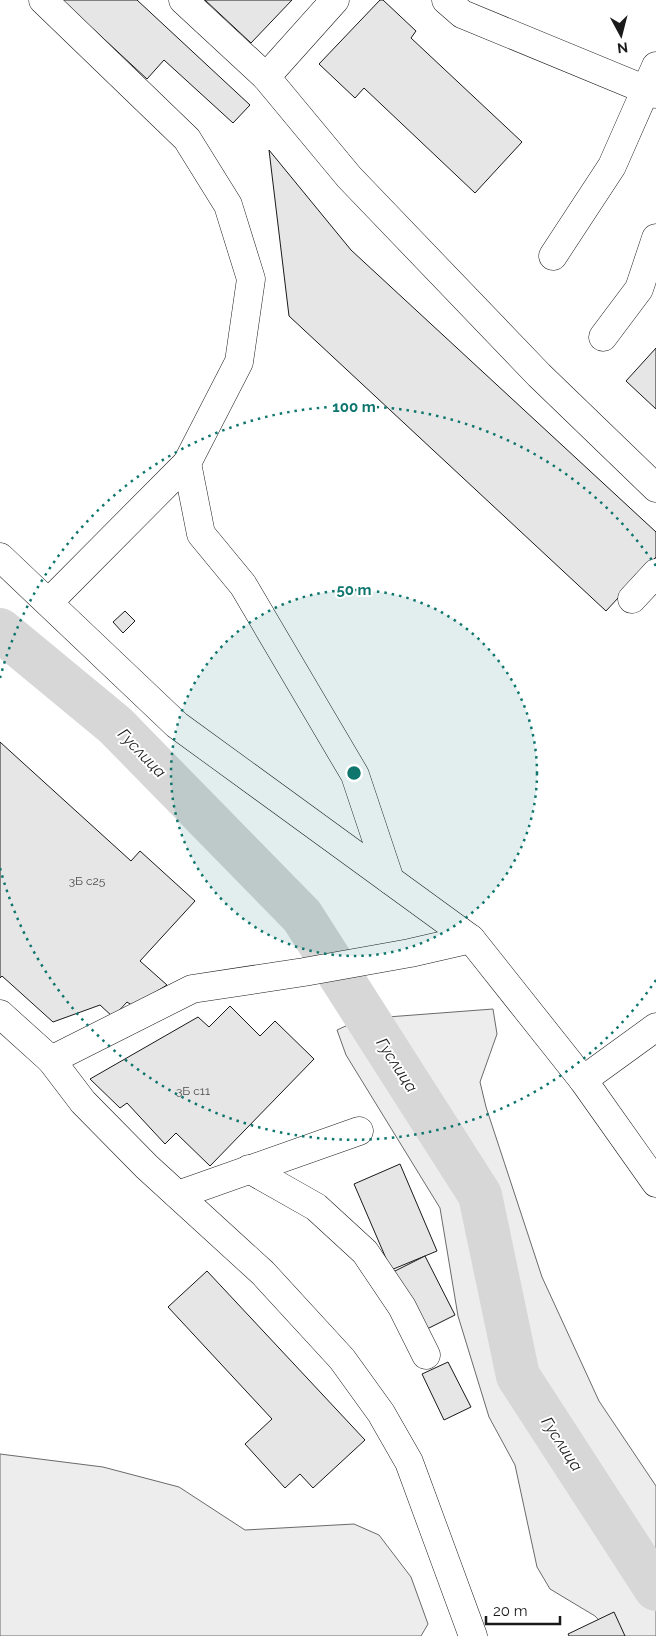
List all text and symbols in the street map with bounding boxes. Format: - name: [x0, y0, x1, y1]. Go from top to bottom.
- north arrow: [596, 10, 646, 60]
- text: N: [616, 39, 629, 56]
- text: 100 m: [332, 398, 376, 416]
- text: 50 m: [336, 581, 372, 599]
- water label: Гуслица: [114, 725, 170, 782]
- centre of rings: [345, 764, 363, 782]
- house number: 3Б с25: [69, 874, 106, 888]
- water label: Гуслица: [372, 1034, 422, 1096]
- house number: 3Б с11: [176, 1084, 210, 1098]
- water label: Гуслица: [537, 1413, 587, 1475]
- scale bar: [486, 1594, 560, 1626]
- text: 20 m: [493, 1602, 528, 1620]

